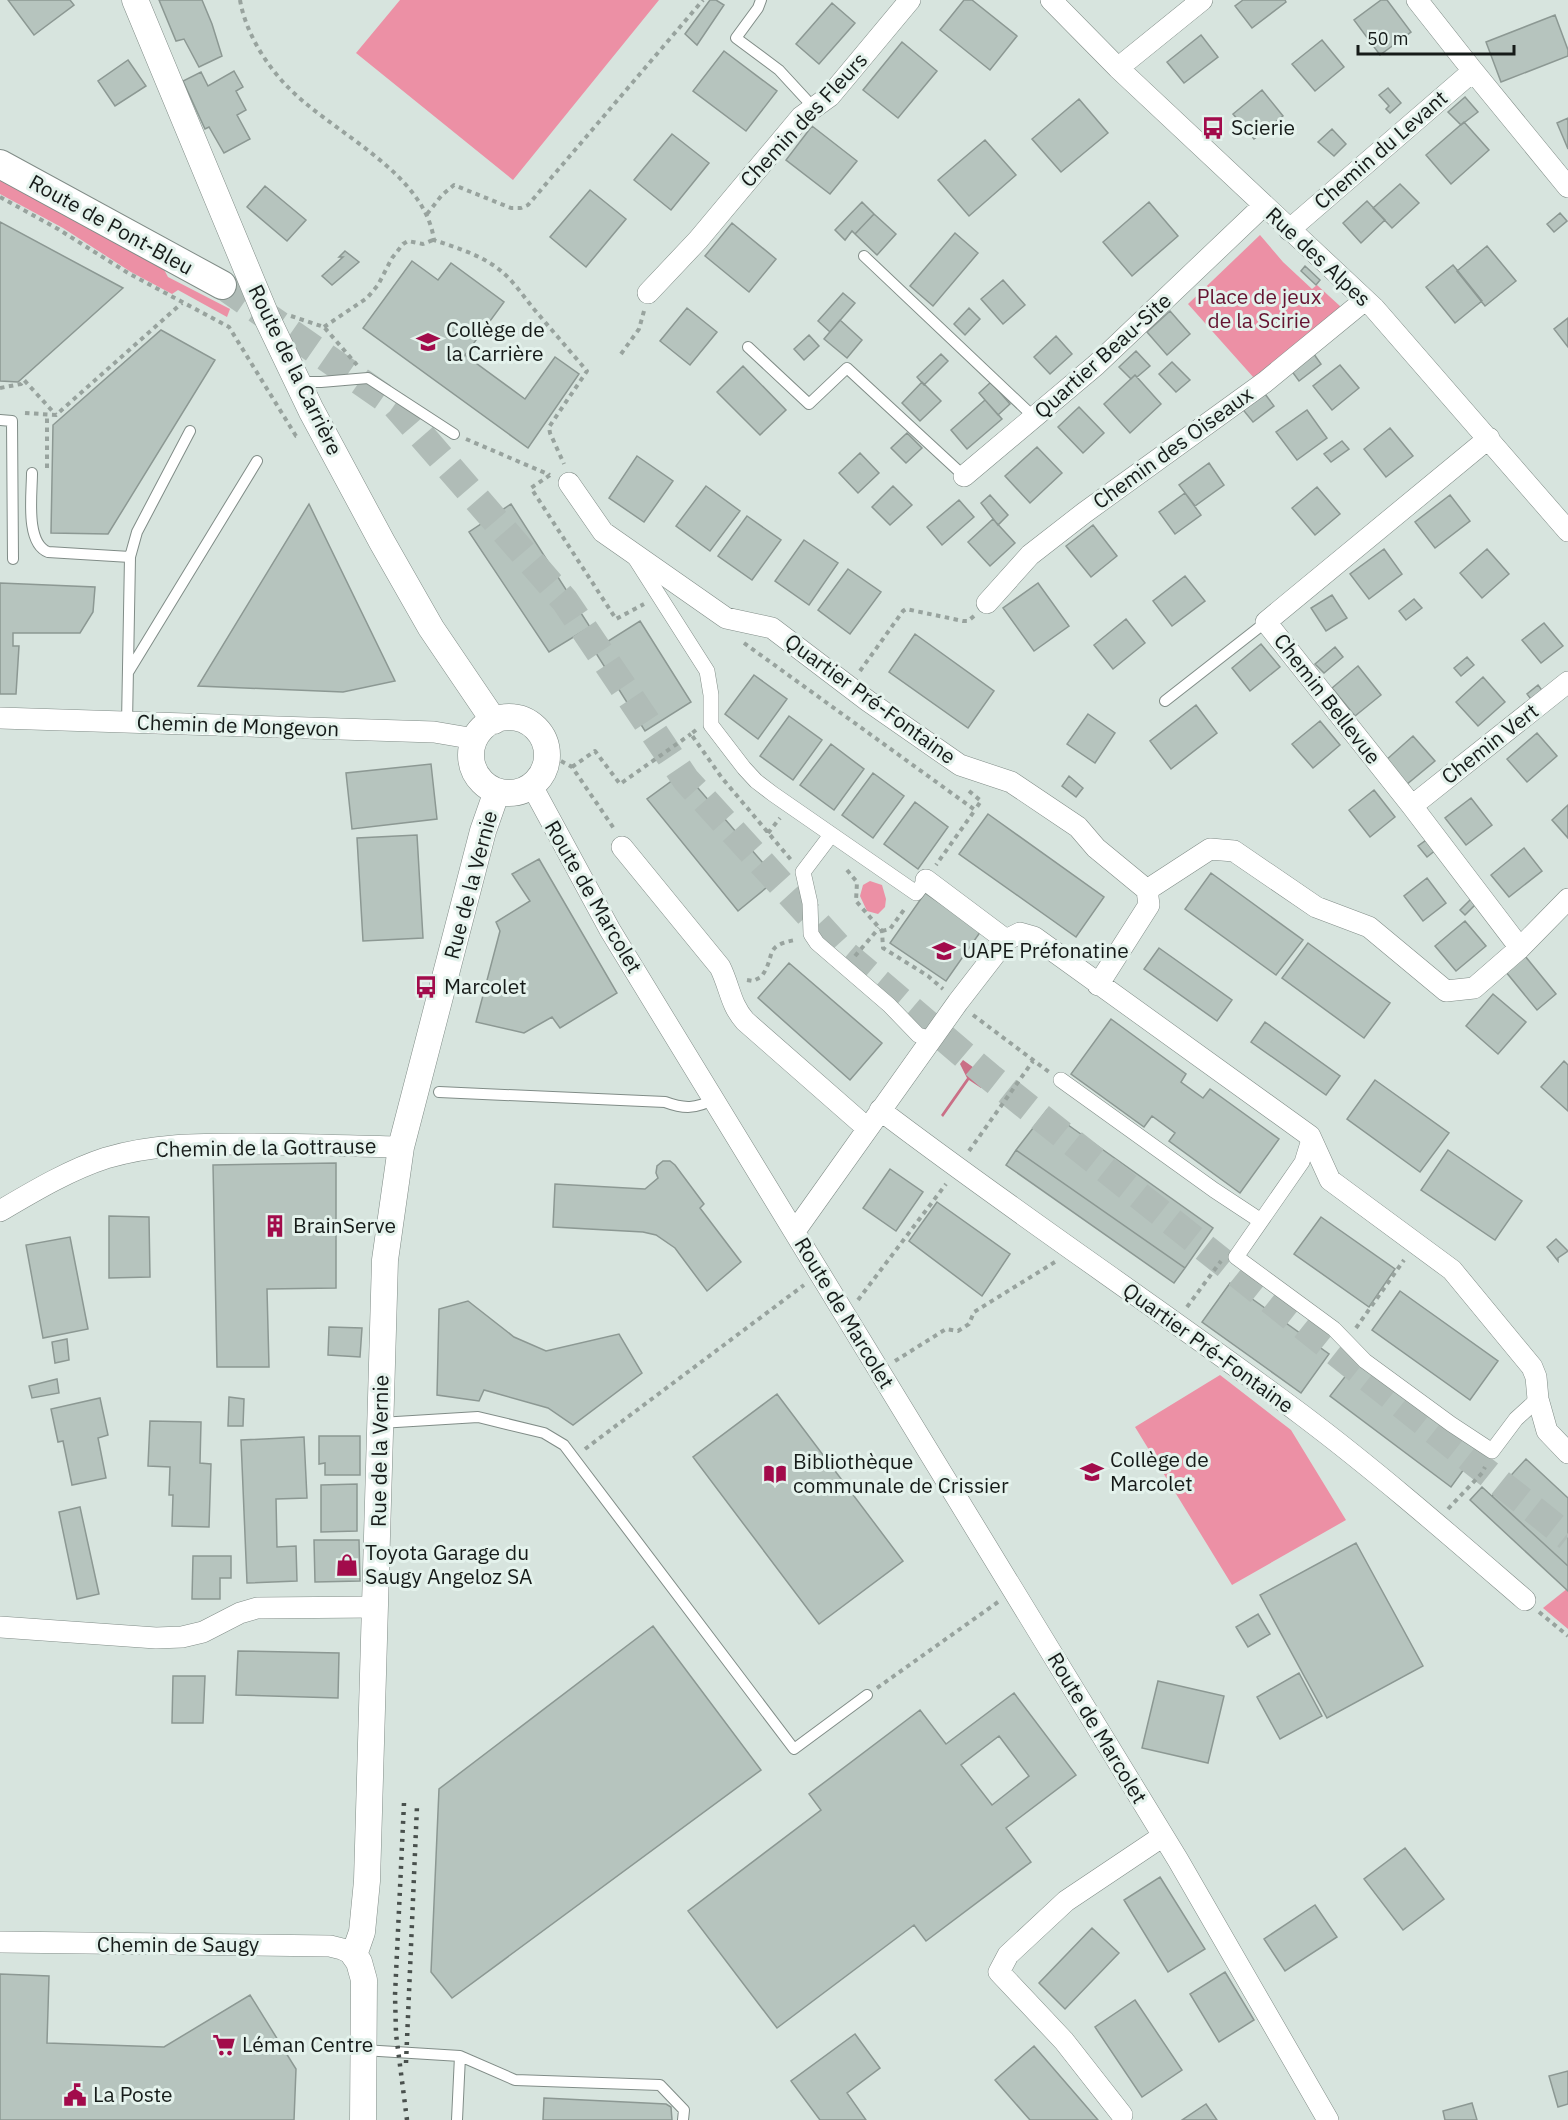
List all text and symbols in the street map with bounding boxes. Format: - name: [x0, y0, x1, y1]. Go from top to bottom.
- scale bar: [1358, 18, 1514, 56]
- text: 50 m: [1367, 27, 1409, 50]
- street label: Chemin des Fleurs: [733, 46, 873, 193]
- street label: Chemin du Levant: [1308, 83, 1453, 215]
- place label: Scierie: [1231, 113, 1295, 141]
- bus stop icon: Scierie: [1200, 115, 1226, 141]
- street label: Route de Pont-Bleu: [24, 167, 199, 281]
- street label: Rue des Alpes: [1260, 200, 1377, 312]
- street label: Route de la Carrière: [242, 280, 349, 460]
- park label: Place de jeux de la Scirie: [1197, 282, 1322, 334]
- street label: Quartier Beau-Site: [1028, 286, 1177, 424]
- place label: Collège de la Carrière: [446, 315, 545, 367]
- school or university icon: Collège de la Carrière: [415, 329, 441, 355]
- street label: Chemin des Oiseaux: [1087, 379, 1258, 515]
- street label: Quartier Pré-Fontaine: [779, 627, 962, 770]
- street label: Chemin Bellevue: [1268, 627, 1388, 770]
- street label: Chemin Vert: [1435, 697, 1544, 790]
- street label: Chemin de Mongevon: [136, 707, 340, 743]
- street label: Rue de la Vernie: [437, 807, 503, 962]
- street label: Route de Marcolet: [539, 815, 649, 978]
- place label: UAPE Préfonatine: [962, 936, 1129, 964]
- school or university icon: UAPE Préfonatine: [931, 938, 957, 964]
- place label: Marcolet: [444, 972, 527, 1000]
- bus stop icon: Marcolet: [413, 974, 439, 1000]
- street label: Chemin de la Gottrause: [155, 1131, 377, 1163]
- place label: BrainServe: [293, 1211, 396, 1239]
- building icon: BrainServe: [262, 1213, 288, 1239]
- street label: Route de Marcolet: [789, 1232, 901, 1393]
- street label: Quartier Pré-Fontaine: [1117, 1276, 1300, 1419]
- street label: Rue de la Vernie: [364, 1374, 394, 1527]
- place label: Collège de Marcolet: [1110, 1445, 1209, 1497]
- place label: Bibliothèque communale de Crissier: [793, 1447, 1009, 1499]
- school or university icon: Collège de Marcolet: [1079, 1459, 1105, 1485]
- library icon: Bibliothèque communale de Crissier: [762, 1461, 788, 1487]
- place label: Toyota Garage du Saugy Angeloz SA: [365, 1538, 533, 1590]
- shop icon: Toyota Garage du Saugy Angeloz SA: [334, 1552, 360, 1578]
- street label: Route de Marcolet: [1042, 1647, 1154, 1808]
- street label: Chemin de Saugy: [97, 1930, 260, 1958]
- place label: Léman Centre: [242, 2030, 373, 2058]
- supermarket icon: Léman Centre: [211, 2032, 237, 2058]
- place label: La Poste: [93, 2080, 173, 2108]
- public building icon: La Poste: [62, 2082, 88, 2108]

